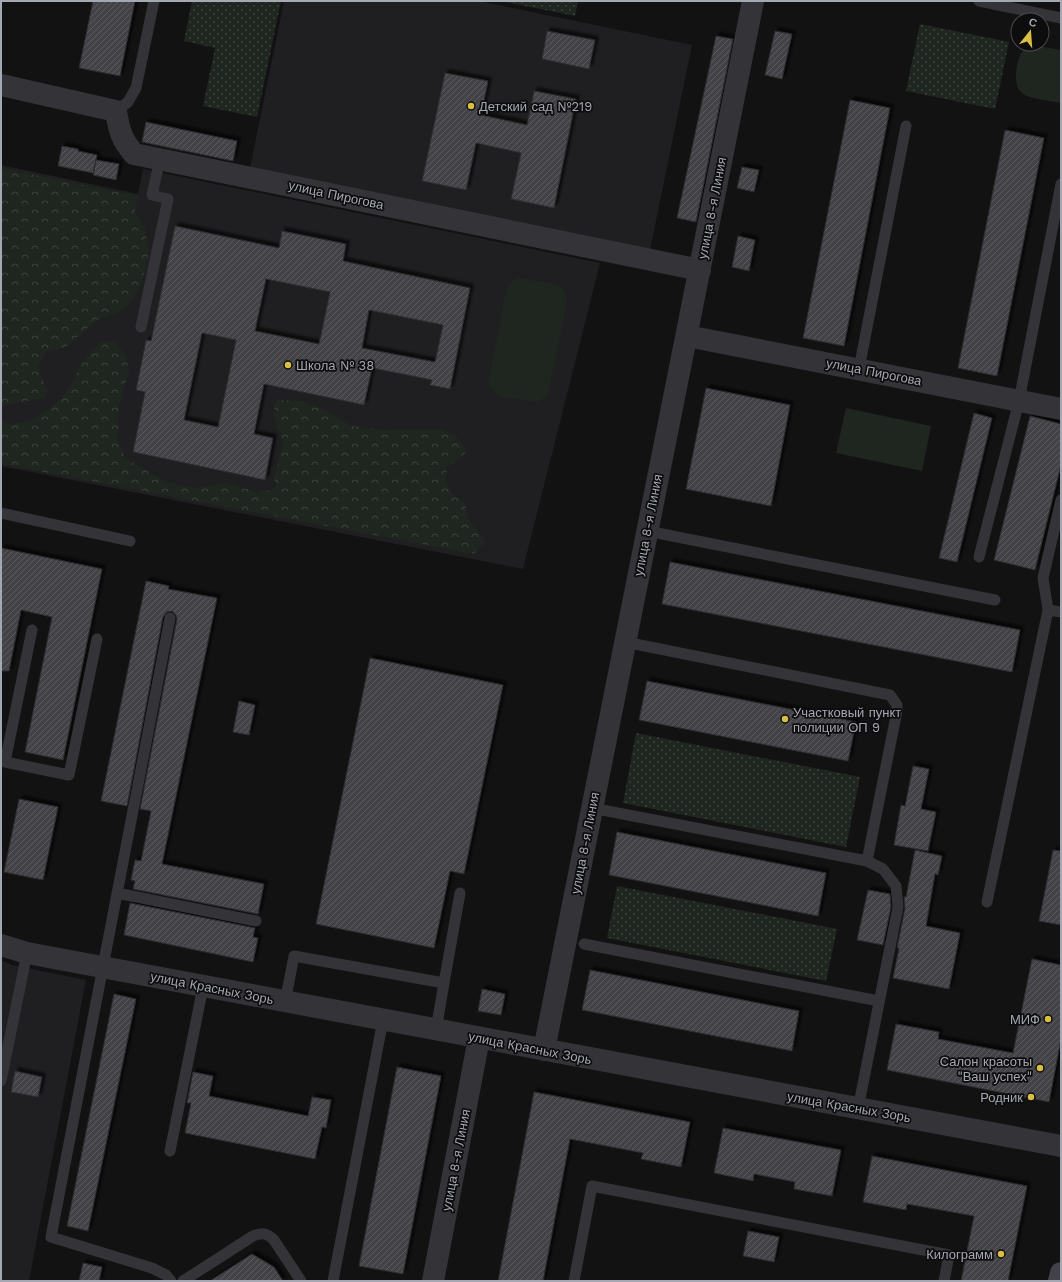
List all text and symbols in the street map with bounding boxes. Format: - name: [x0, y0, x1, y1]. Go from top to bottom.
- north arrow: [1010, 12, 1050, 52]
- text: С: [1027, 16, 1039, 30]
- place label: Детский сад №219: [479, 99, 592, 114]
- marker: Детский сад №219: [466, 101, 476, 111]
- street label: улица 8-я Линия: [695, 156, 729, 260]
- street label: улица Пирогова: [287, 178, 386, 213]
- street label: улица Пирогова: [825, 355, 924, 389]
- place label: Школа № 38: [296, 358, 374, 373]
- marker: Школа № 38: [283, 360, 293, 370]
- street label: улица 8-я Линия: [631, 473, 665, 577]
- place label: Участковый пункт полиции ОП 9: [793, 705, 901, 735]
- marker: Участковый пункт полиции ОП 9: [780, 714, 790, 724]
- street label: улица 8-я Линия: [568, 791, 602, 895]
- street label: улица Красных Зорь: [149, 969, 275, 1007]
- place label: МИФ: [1010, 1012, 1040, 1027]
- marker: МИФ: [1043, 1014, 1053, 1024]
- street label: улица Красных Зорь: [467, 1029, 593, 1067]
- place label: Салон красоты "Ваш успех": [940, 1054, 1032, 1084]
- marker: Салон красоты "Ваш успех": [1035, 1063, 1045, 1073]
- street label: улица Красных Зорь: [786, 1089, 912, 1125]
- place label: Родник: [980, 1090, 1023, 1105]
- marker: Родник: [1026, 1092, 1036, 1102]
- street label: улица 8-я Линия: [439, 1108, 473, 1212]
- place label: Килограмм: [926, 1247, 993, 1262]
- marker: Килограмм: [996, 1249, 1006, 1259]

